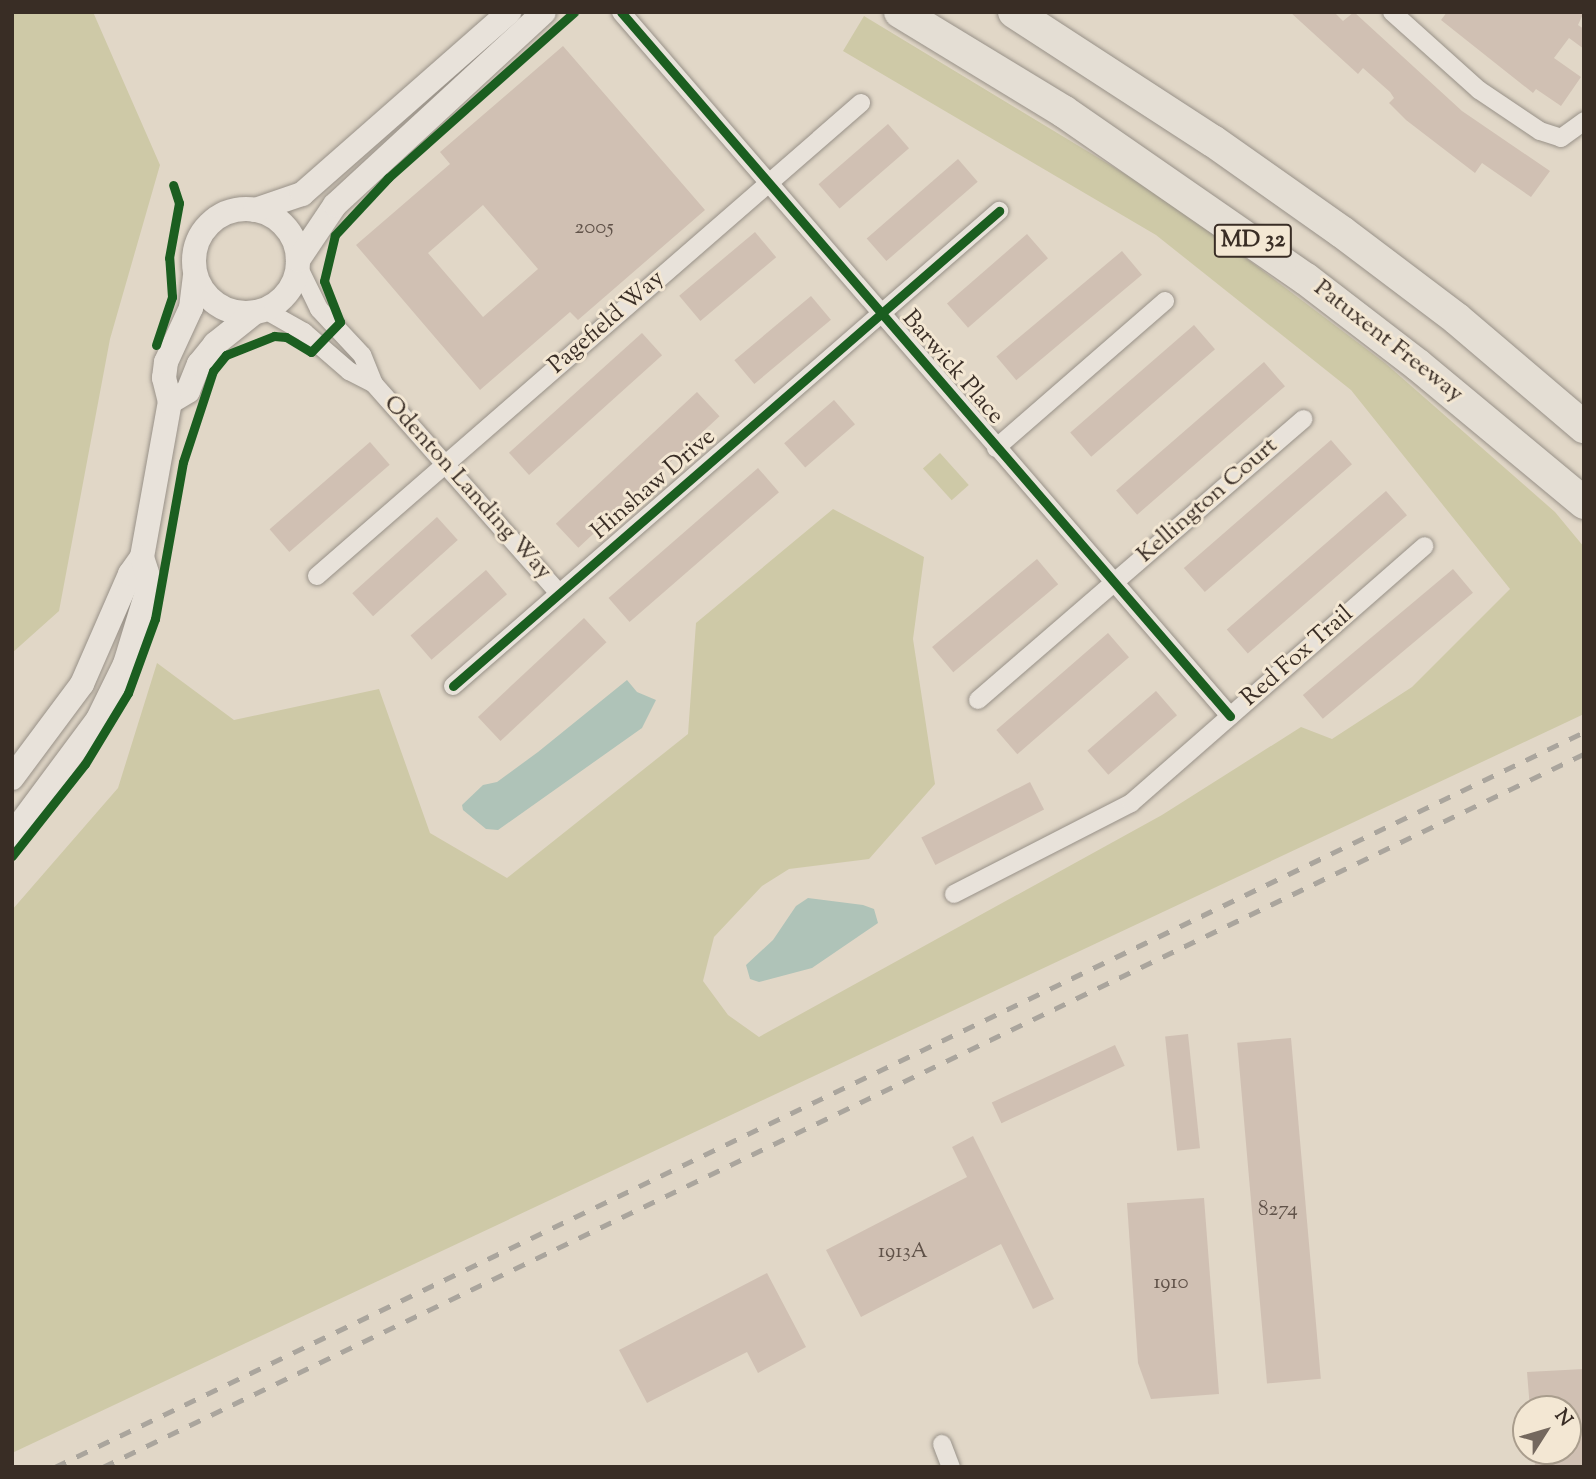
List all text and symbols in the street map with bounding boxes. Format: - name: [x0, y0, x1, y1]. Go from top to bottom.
- house number: 2005: [574, 215, 614, 241]
- road number: MD 32: [1213, 222, 1293, 260]
- street label: Pagefield Way: [543, 265, 671, 381]
- street label: Patuxent Freeway: [1307, 275, 1469, 409]
- street label: Barwick Place: [895, 305, 1009, 431]
- street label: Odenton Landing Way: [377, 390, 557, 586]
- street label: Hinshaw Drive: [586, 423, 722, 547]
- street label: Kellington Court: [1132, 432, 1284, 570]
- street label: Red Fox Trail: [1236, 601, 1360, 713]
- house number: 8274: [1258, 1197, 1298, 1223]
- house number: 1913A: [878, 1239, 928, 1265]
- house number: 1910: [1153, 1270, 1189, 1296]
- north arrow: [1512, 1395, 1582, 1465]
- text: N: [1547, 1404, 1578, 1432]

